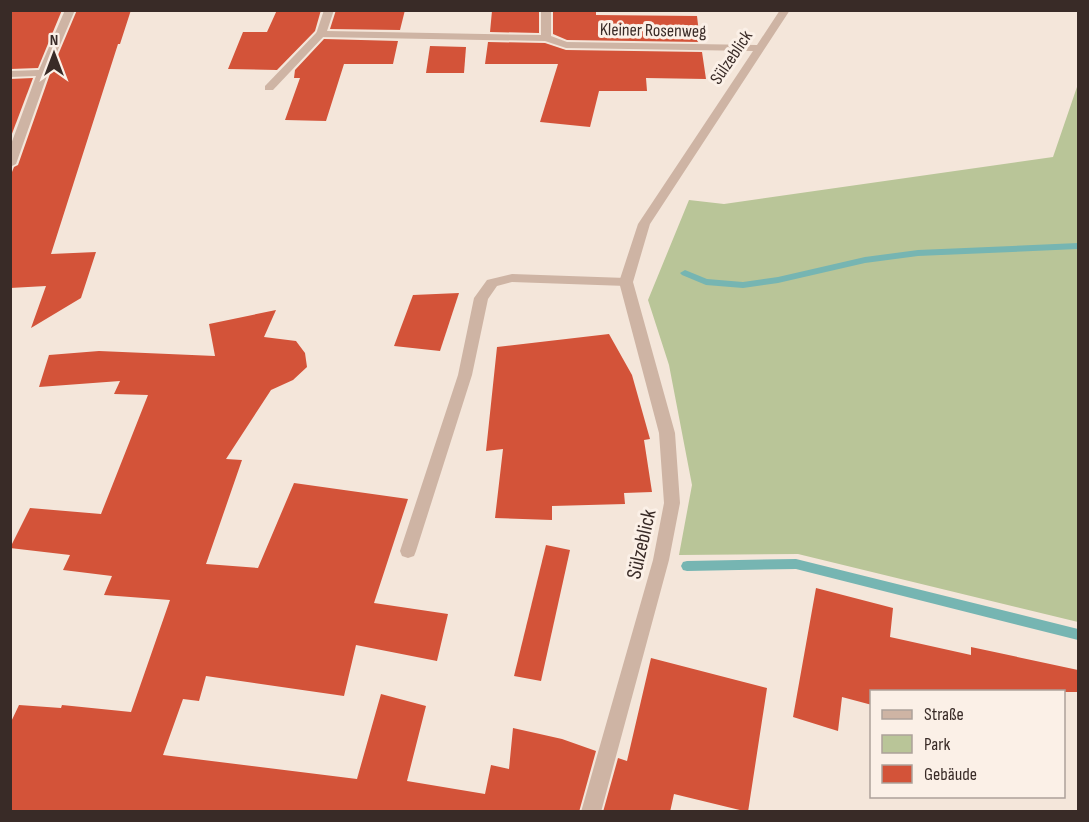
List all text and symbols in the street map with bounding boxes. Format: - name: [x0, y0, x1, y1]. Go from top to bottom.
- street label: Kleiner Rosenweg: [600, 19, 706, 42]
- north arrow: [24, 24, 84, 84]
- street label: Sülzeblick: [706, 26, 757, 88]
- text: N: [50, 31, 58, 50]
- street label: Sülzeblick: [621, 507, 662, 581]
- legend: [870, 690, 1065, 798]
- text: Straße: [924, 704, 964, 725]
- text: Park: [924, 734, 950, 755]
- text: Gebäude: [924, 764, 977, 785]

